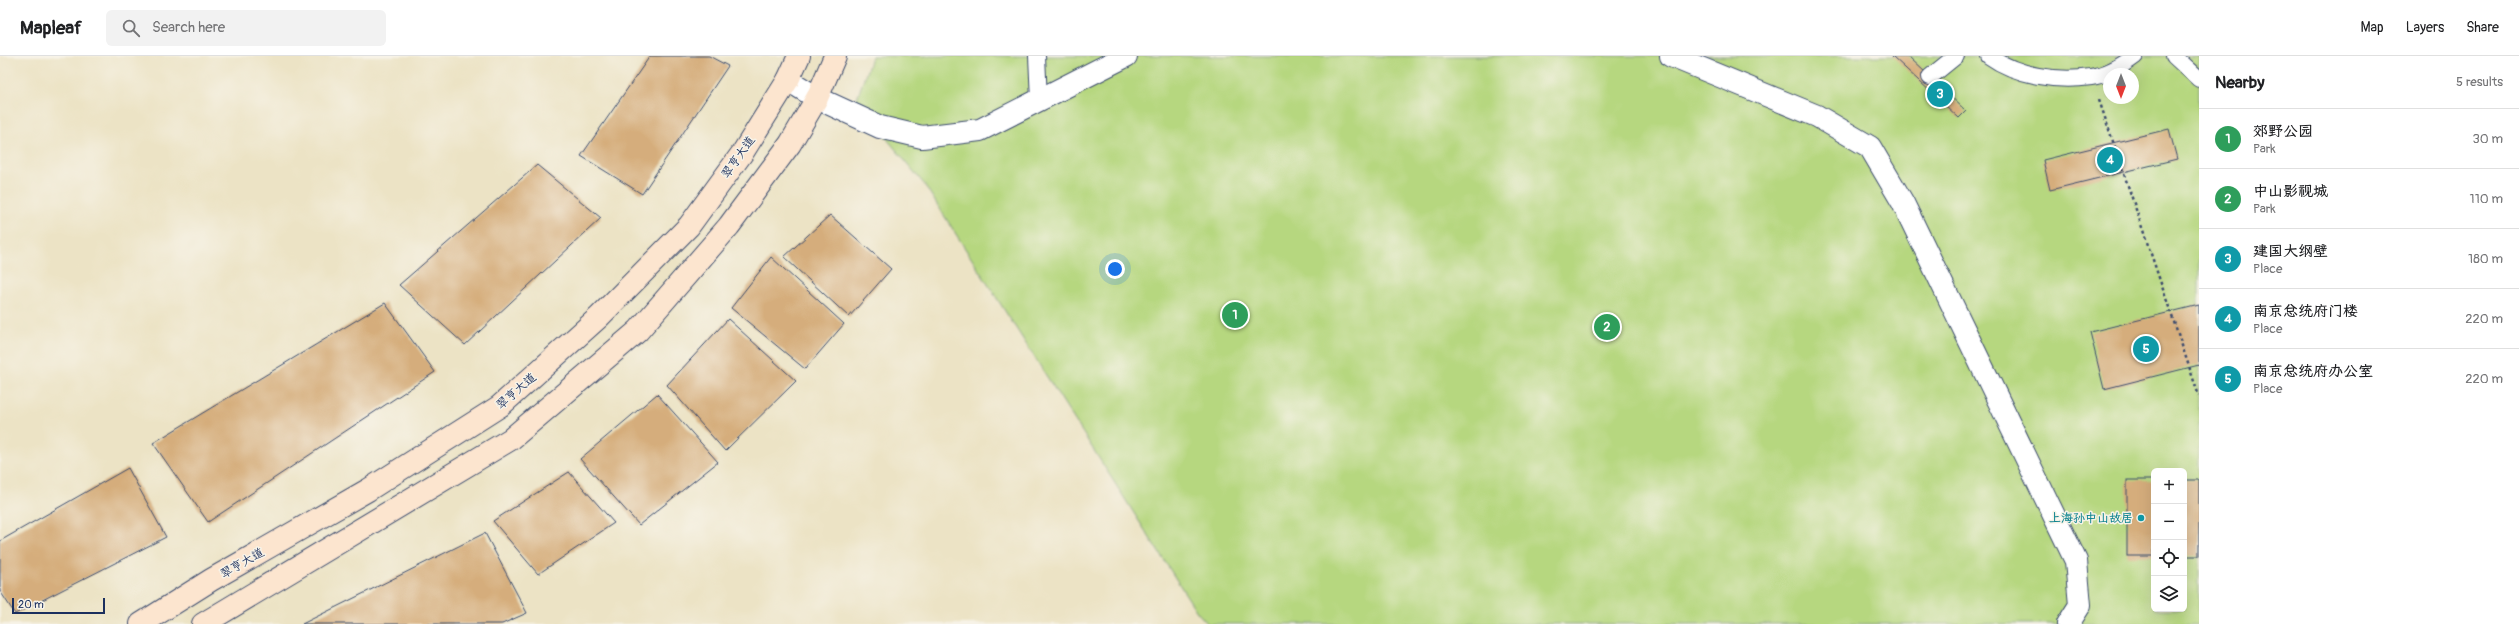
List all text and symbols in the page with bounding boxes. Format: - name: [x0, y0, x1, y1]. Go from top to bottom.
- search box: [106, 10, 386, 46]
- text: Mapleaf: [20, 16, 82, 40]
- icon: search: [120, 17, 142, 39]
- text: Search here: [152, 18, 225, 37]
- text: Map: [2361, 19, 2384, 36]
- text: Layers: [2406, 19, 2444, 36]
- text: Share: [2466, 19, 2499, 36]
- north arrow: [2103, 68, 2139, 104]
- text: Nearby: [2215, 72, 2264, 93]
- text: 5 results: [2456, 74, 2503, 90]
- pin: 3: [1927, 79, 1953, 109]
- text: 郊野公园: [2253, 122, 2313, 141]
- text: 1: [2225, 131, 2231, 147]
- text: 30 m: [2473, 131, 2503, 147]
- street label: 翠亨大道: [718, 133, 758, 181]
- text: Park: [2253, 141, 2276, 157]
- pin: 4: [2097, 145, 2123, 175]
- text: 中山影视城: [2253, 182, 2328, 201]
- text: 2: [2224, 191, 2232, 207]
- text: 110 m: [2470, 191, 2503, 207]
- text: Park: [2253, 201, 2276, 217]
- text: 建国大纲壁: [2253, 242, 2328, 261]
- text: 3: [2224, 251, 2232, 267]
- text: 180 m: [2468, 251, 2503, 267]
- your location: [1105, 259, 1125, 279]
- text: Place: [2253, 261, 2282, 277]
- pin: 1: [1222, 300, 1248, 330]
- text: 南京总统府门楼: [2253, 302, 2358, 321]
- text: 4: [2224, 311, 2232, 327]
- text: 220 m: [2465, 311, 2503, 327]
- pin: 2: [1594, 312, 1620, 342]
- text: Place: [2253, 321, 2282, 337]
- pin: 5: [2133, 334, 2159, 364]
- text: 南京总统府办公室: [2253, 362, 2373, 381]
- street label: 翠亨大道: [493, 370, 539, 413]
- text: 5: [2224, 371, 2232, 387]
- text: 220 m: [2465, 371, 2503, 387]
- text: Place: [2253, 381, 2282, 397]
- map controls: [2151, 468, 2187, 612]
- button: +: [2151, 468, 2187, 504]
- button: −: [2151, 504, 2187, 540]
- place label: 上海孙中山故居: [2049, 511, 2133, 526]
- marker: 上海孙中山故居: [2136, 513, 2146, 523]
- button: locate: [2151, 540, 2187, 576]
- street label: 翠亨大道: [218, 545, 267, 582]
- button: layers: [2151, 576, 2187, 612]
- scale bar: [12, 596, 105, 615]
- text: 20 m: [18, 598, 44, 611]

